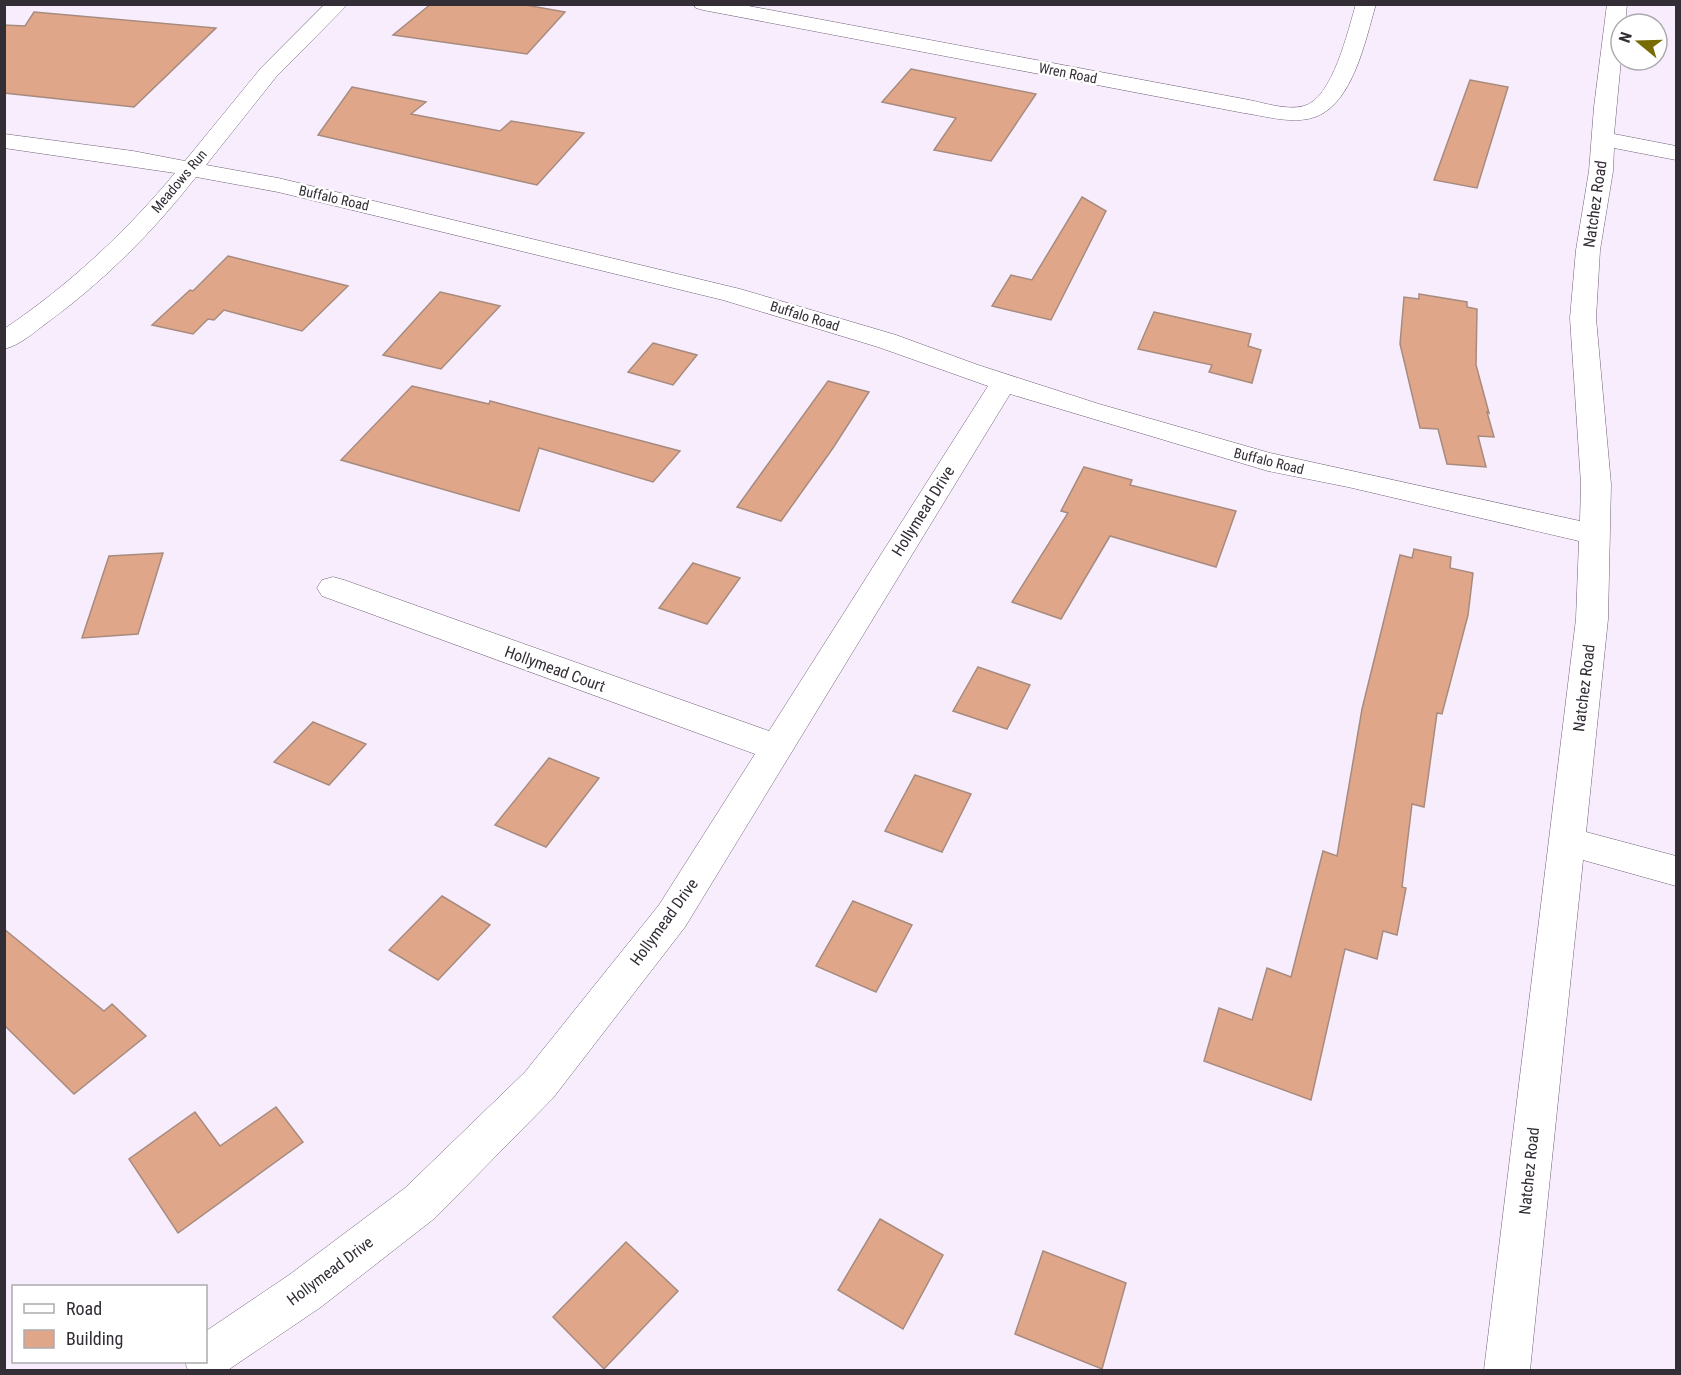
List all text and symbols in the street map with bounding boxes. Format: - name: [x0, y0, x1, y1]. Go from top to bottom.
- north arrow: [1609, 12, 1669, 72]
- text: N: [1615, 30, 1636, 45]
- street label: Wren Road: [1037, 59, 1099, 87]
- street label: Meadows Run: [148, 146, 210, 216]
- street label: Natchez Road: [1579, 159, 1611, 249]
- street label: Buffalo Road: [297, 182, 371, 214]
- street label: Buffalo Road: [768, 298, 842, 334]
- street label: Buffalo Road: [1232, 445, 1306, 477]
- street label: Hollymead Drive: [888, 462, 958, 560]
- street label: Hollymead Court: [502, 642, 608, 696]
- street label: Natchez Road: [1569, 643, 1599, 733]
- street label: Hollymead Drive: [626, 875, 702, 969]
- street label: Natchez Road: [1515, 1126, 1543, 1216]
- street label: Hollymead Drive: [283, 1233, 377, 1309]
- legend: [12, 1285, 207, 1363]
- text: Road: [66, 1298, 102, 1319]
- text: Building: [66, 1328, 123, 1349]

